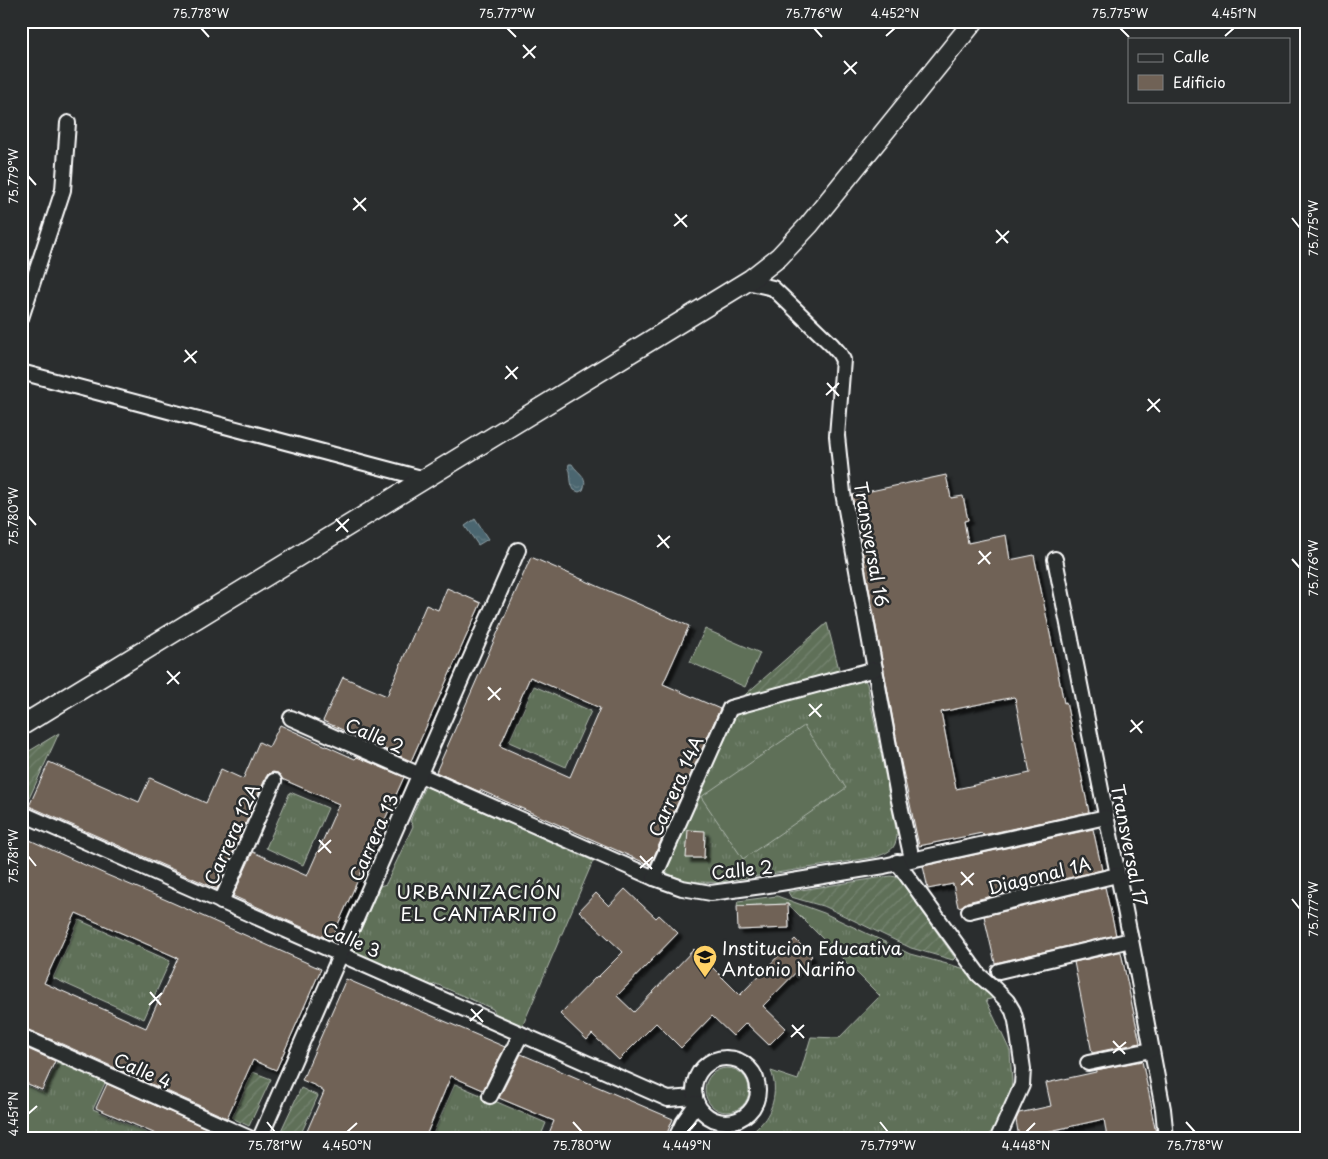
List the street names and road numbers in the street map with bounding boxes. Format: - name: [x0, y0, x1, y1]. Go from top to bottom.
- street label: Transversal 16: [848, 479, 896, 609]
- street label: Calle 2: [341, 711, 409, 759]
- street label: Carrera 14A: [641, 731, 709, 841]
- street label: Carrera 12A: [197, 779, 265, 889]
- street label: Transversal 17: [1105, 782, 1155, 908]
- street label: Carrera 13: [341, 788, 405, 886]
- street label: Diagonal 1A: [985, 849, 1093, 901]
- street label: Calle 2: [710, 852, 774, 886]
- street label: Calle 3: [319, 914, 385, 964]
- street label: Calle 4: [110, 1045, 176, 1095]

